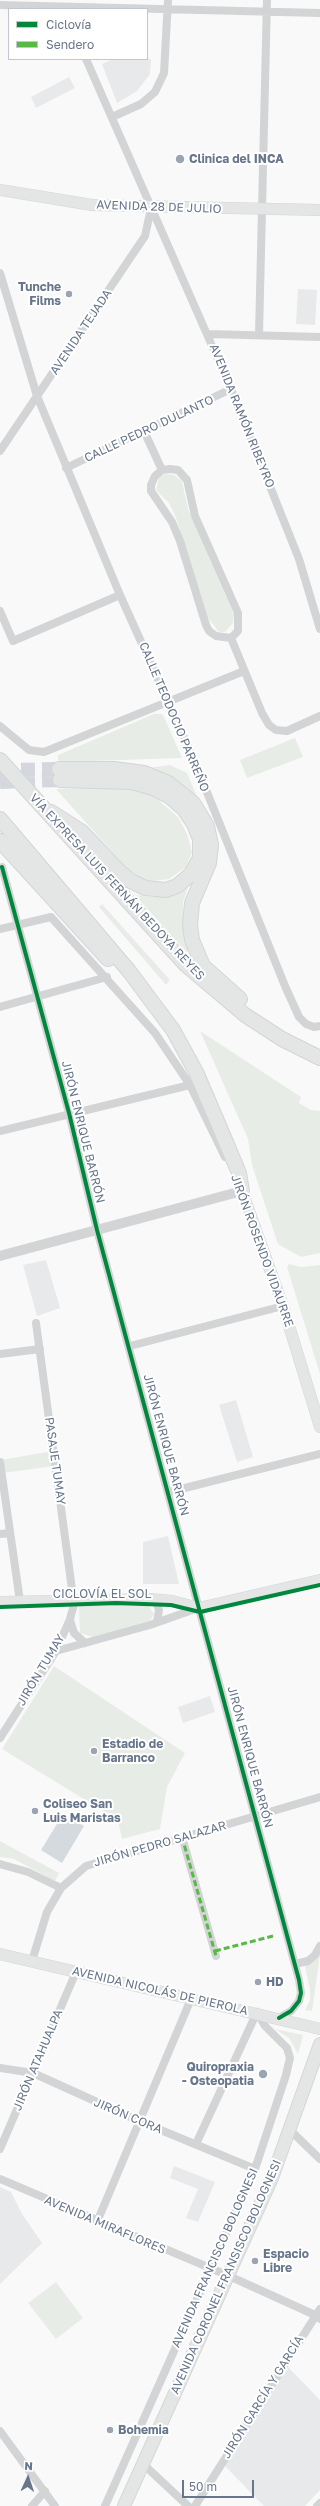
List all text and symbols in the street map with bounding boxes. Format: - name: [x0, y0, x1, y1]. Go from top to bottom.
- legend: [8, 8, 148, 60]
- text: Ciclovía: [46, 17, 91, 32]
- text: Sendero: [46, 37, 94, 52]
- place label: Clinica del INCA: [189, 152, 284, 166]
- marker: Clinica del INCA: [174, 153, 186, 165]
- street label: AVENIDA 28 DE JULIO: [96, 198, 222, 216]
- place label: Tunche Films: [18, 280, 61, 308]
- street label: AVENIDA TEJADA: [47, 287, 115, 377]
- marker: Tunche Films: [64, 289, 74, 299]
- street label: AVENIDA RAMÓN RIBEYRO: [206, 342, 278, 490]
- street label: CALLE PEDRO DULANTO: [82, 393, 216, 465]
- street label: CALLE TEODOCIO PARREÑO: [136, 640, 212, 794]
- street label: VÍA EXPRESA LUIS FERNÁN BEDOYA REYES: [27, 791, 207, 983]
- street label: JIRÓN ENRIQUE BARRÓN: [58, 1059, 108, 1205]
- street label: JIRÓN ROSENDO VIDAURRE: [228, 1173, 296, 1329]
- street label: JIRÓN ENRIQUE BARRÓN: [140, 1373, 192, 1517]
- street label: PASAJE TUMAY: [42, 1416, 68, 1506]
- street label: CICLOVÍA EL SOL: [53, 1587, 151, 1601]
- street label: JIRÓN TUMAY: [14, 1632, 68, 1708]
- street label: JIRÓN ENRIQUE BARRÓN: [224, 1685, 276, 1829]
- place label: Estadio de Barranco: [102, 1737, 163, 1765]
- marker: Estadio de Barranco: [89, 1746, 99, 1756]
- place label: Coliseo San Luis Maristas: [43, 1797, 121, 1825]
- marker: Coliseo San Luis Maristas: [30, 1806, 40, 1816]
- street label: JIRÓN PEDRO SALAZAR: [92, 1818, 228, 1870]
- street label: AVENIDA NICOLÁS DE PIEROLA: [71, 1964, 249, 2018]
- place label: HD: [266, 1975, 284, 1989]
- marker: HD: [253, 1977, 263, 1987]
- street label: JIRÓN ATAHUALPA: [10, 2007, 66, 2113]
- place label: Quiropraxia - Osteopatia: [182, 2060, 254, 2088]
- marker: Quiropraxia - Osteopatia: [257, 2068, 269, 2080]
- street label: JIRÓN CORA: [92, 2095, 164, 2137]
- street label: AVENIDA CORONEL FRANSISCO BOLOGNESI: [168, 2158, 284, 2396]
- street label: AVENIDA FRANCISCO BOLOGNESI: [169, 2166, 261, 2350]
- street label: AVENIDA MIRAFLORES: [42, 2193, 168, 2257]
- place label: Espacio Libre: [263, 2247, 309, 2275]
- marker: Espacio Libre: [250, 2256, 260, 2266]
- street label: JIRÓN GARCÍA Y GARCÍA: [219, 2333, 307, 2461]
- place label: Bohemia: [118, 2423, 169, 2437]
- marker: Bohemia: [105, 2425, 115, 2435]
- north arrow: [8, 2458, 48, 2498]
- text: N: [24, 2459, 33, 2472]
- scale bar: [184, 2472, 256, 2498]
- text: 50 m: [189, 2479, 217, 2494]

